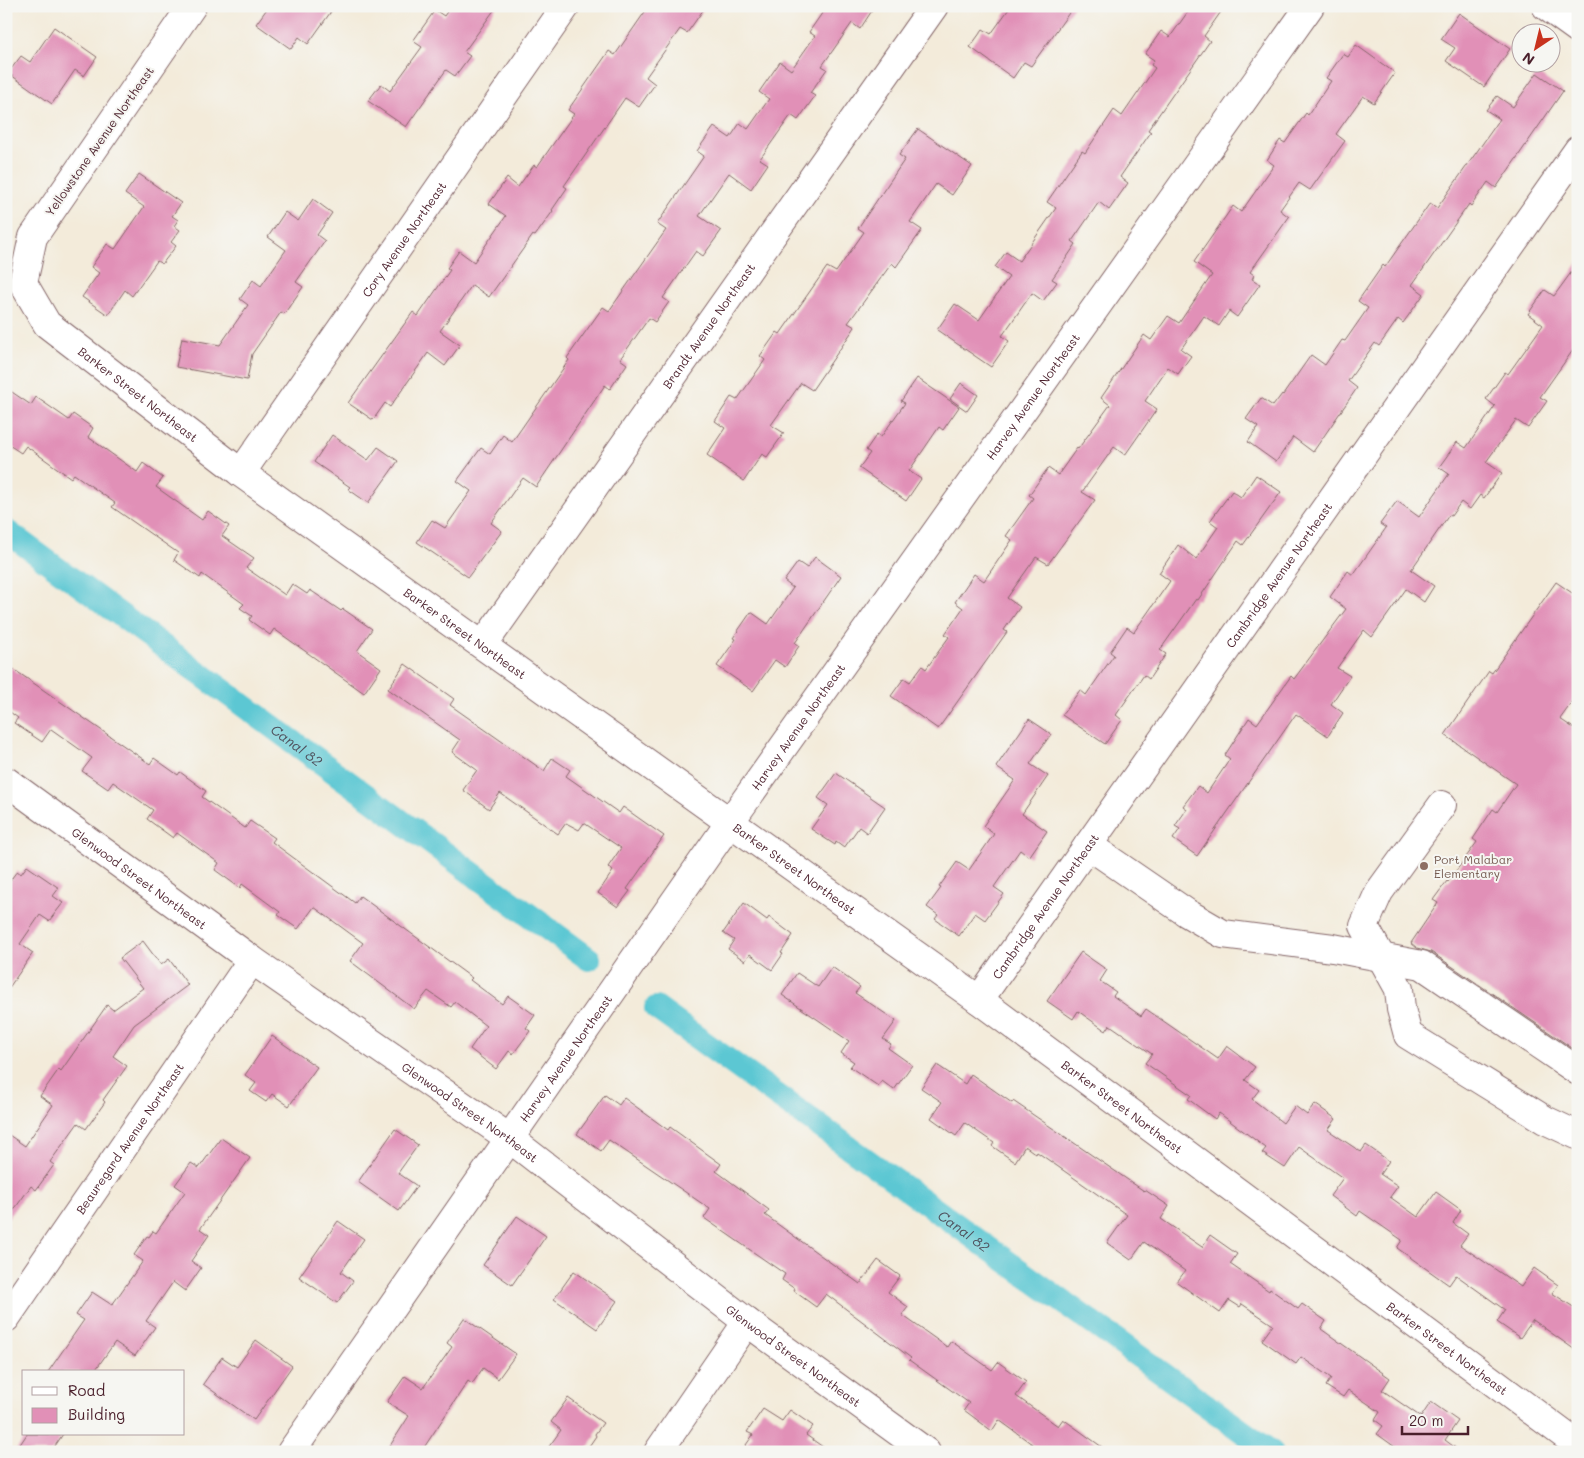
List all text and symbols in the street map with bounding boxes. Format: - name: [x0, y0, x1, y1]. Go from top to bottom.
- north arrow: [1512, 22, 1562, 72]
- text: N: [1518, 48, 1538, 70]
- street label: Yellowstone Avenue Northeast: [41, 63, 157, 219]
- street label: Cory Avenue Northeast: [358, 178, 450, 300]
- street label: Brandt Avenue Northeast: [659, 260, 758, 391]
- street label: Harvey Avenue Northeast: [982, 330, 1083, 463]
- street label: Barker Street Northeast: [75, 343, 201, 445]
- street label: Cambridge Avenue Northeast: [1222, 499, 1335, 651]
- street label: Barker Street Northeast: [401, 584, 530, 682]
- street label: Harvey Avenue Northeast: [747, 660, 848, 793]
- water label: Canal 82: [267, 719, 327, 770]
- street label: Barker Street Northeast: [730, 819, 859, 918]
- street label: Glenwood Street Northeast: [69, 824, 210, 933]
- street label: Cambridge Avenue Northeast: [988, 830, 1102, 982]
- place label: Port Malabar Elementary: [1434, 851, 1512, 881]
- marker: Port Malabar Elementary: [1418, 860, 1430, 872]
- street label: Harvey Avenue Northeast: [516, 991, 615, 1125]
- street label: Barker Street Northeast: [1059, 1056, 1186, 1157]
- street label: Glenwood Street Northeast: [399, 1058, 541, 1166]
- street label: Beauregard Avenue Northeast: [72, 1060, 187, 1217]
- water label: Canal 82: [934, 1205, 994, 1256]
- street label: Barker Street Northeast: [1384, 1298, 1511, 1398]
- street label: Glenwood Street Northeast: [723, 1301, 864, 1410]
- legend: [22, 1370, 185, 1436]
- text: Road: [68, 1380, 105, 1400]
- scale bar: [1402, 1403, 1468, 1435]
- text: Building: [68, 1404, 125, 1424]
- text: 20 m: [1409, 1410, 1443, 1430]

